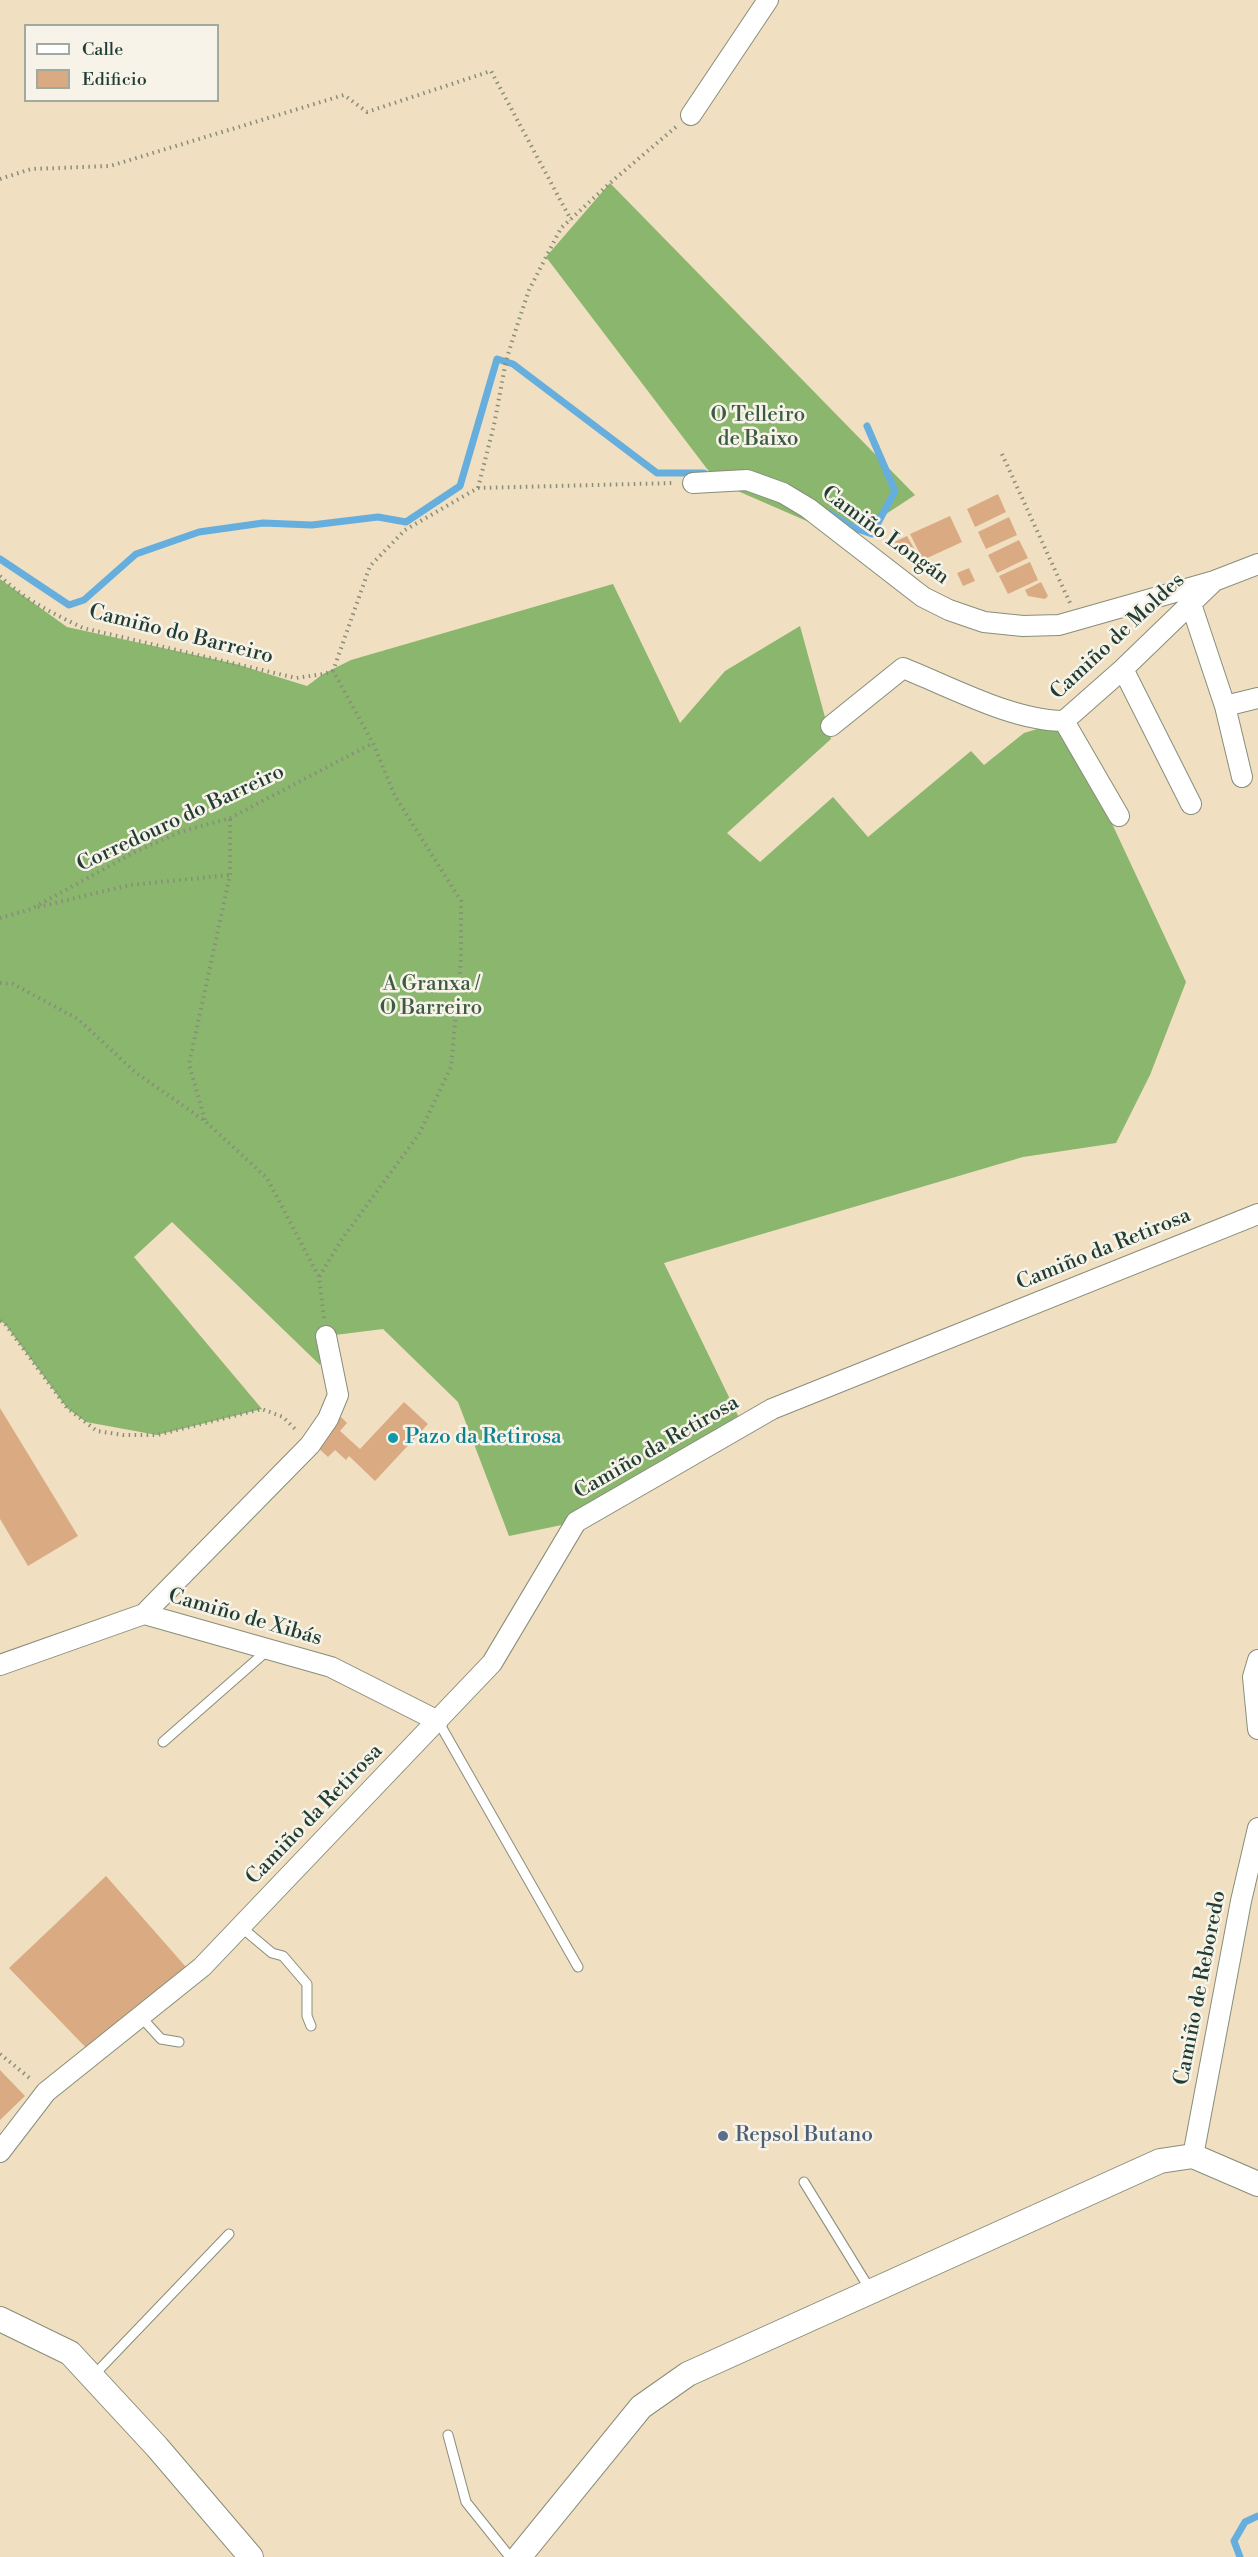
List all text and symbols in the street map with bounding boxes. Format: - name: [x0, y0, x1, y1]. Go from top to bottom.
- legend: [24, 24, 219, 102]
- text: Calle: [82, 38, 123, 61]
- text: Edificio: [82, 68, 147, 91]
- park label: O Telleiro de Baixo: [711, 403, 805, 453]
- street label: Camiño Longán: [816, 481, 954, 591]
- street label: Camiño de Moldes: [1046, 568, 1190, 706]
- street label: Camiño do Barreiro: [86, 600, 276, 670]
- street label: Corredouro do Barreiro: [73, 760, 289, 878]
- park label: A Granxa / O Barreiro: [380, 972, 482, 1022]
- street label: Camiño da Retirosa: [1013, 1204, 1195, 1296]
- street label: Camiño da Retirosa: [570, 1391, 744, 1505]
- place label: Pazo da Retirosa: [405, 1425, 562, 1451]
- marker: Pazo da Retirosa: [386, 1431, 400, 1445]
- street label: Camiño de Xibás: [165, 1584, 325, 1652]
- street label: Camiño da Retirosa: [241, 1739, 389, 1891]
- street label: Camiño de Reboredo: [1170, 1888, 1232, 2088]
- place label: Repsol Butano: [735, 2123, 873, 2149]
- marker: Repsol Butano: [716, 2129, 730, 2143]

